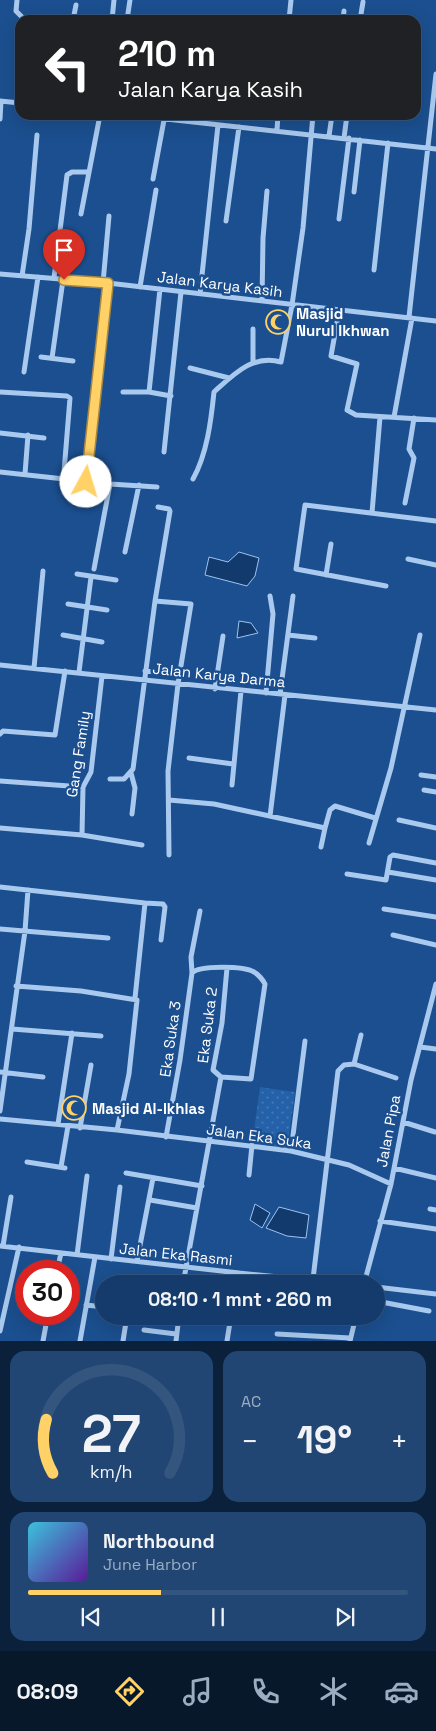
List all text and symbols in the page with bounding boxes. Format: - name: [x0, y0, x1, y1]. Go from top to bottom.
- text: 210 m: [118, 32, 216, 76]
- icon: left: [35, 35, 100, 100]
- text: Jalan Karya Kasih: [118, 75, 303, 103]
- pin: [43, 229, 85, 280]
- icon: arrive: [50, 236, 78, 264]
- street label: Jalan Karya Kasih: [156, 267, 284, 301]
- place label: Masjid Nurul Ikhwan: [296, 304, 390, 340]
- mosque icon: Masjid Nurul Ikhwan: [265, 309, 291, 335]
- position arrow: [59, 455, 111, 507]
- street label: Jalan Karya Darma: [152, 659, 287, 691]
- street label: Gang Family: [62, 709, 94, 799]
- street label: Eka Suka 2: [193, 986, 221, 1064]
- street label: Eka Suka 3: [155, 1000, 185, 1078]
- street label: Jalan Pipa: [372, 1093, 404, 1169]
- mosque icon: Masjid Al-Ikhlas: [61, 1095, 87, 1121]
- place label: Masjid Al-Ikhlas: [92, 1099, 205, 1118]
- street label: Jalan Eka Suka: [205, 1119, 313, 1153]
- street label: Jalan Eka Rasmi: [118, 1239, 234, 1269]
- speed limit sign: 30: [15, 1260, 80, 1325]
- text: 08:10 · 1 mnt · 260 m: [148, 1287, 332, 1312]
- text: AC: [241, 1391, 261, 1412]
- text: 27: [82, 1401, 141, 1467]
- text: 19°: [297, 1416, 352, 1464]
- text: −: [241, 1423, 258, 1459]
- text: +: [391, 1423, 408, 1459]
- text: km/h: [90, 1460, 133, 1483]
- text: Northbound: [103, 1529, 215, 1554]
- text: June Harbor: [103, 1554, 197, 1575]
- icon: previous: [77, 1603, 105, 1631]
- icon: pause: [204, 1603, 232, 1631]
- icon: next: [331, 1603, 359, 1631]
- icon: directions: [112, 1674, 147, 1709]
- icon: music: [180, 1674, 215, 1709]
- icon: phone: [248, 1674, 283, 1709]
- icon: climate: [316, 1674, 351, 1709]
- icon: car: [384, 1674, 419, 1709]
- text: 08:09: [17, 1677, 78, 1705]

